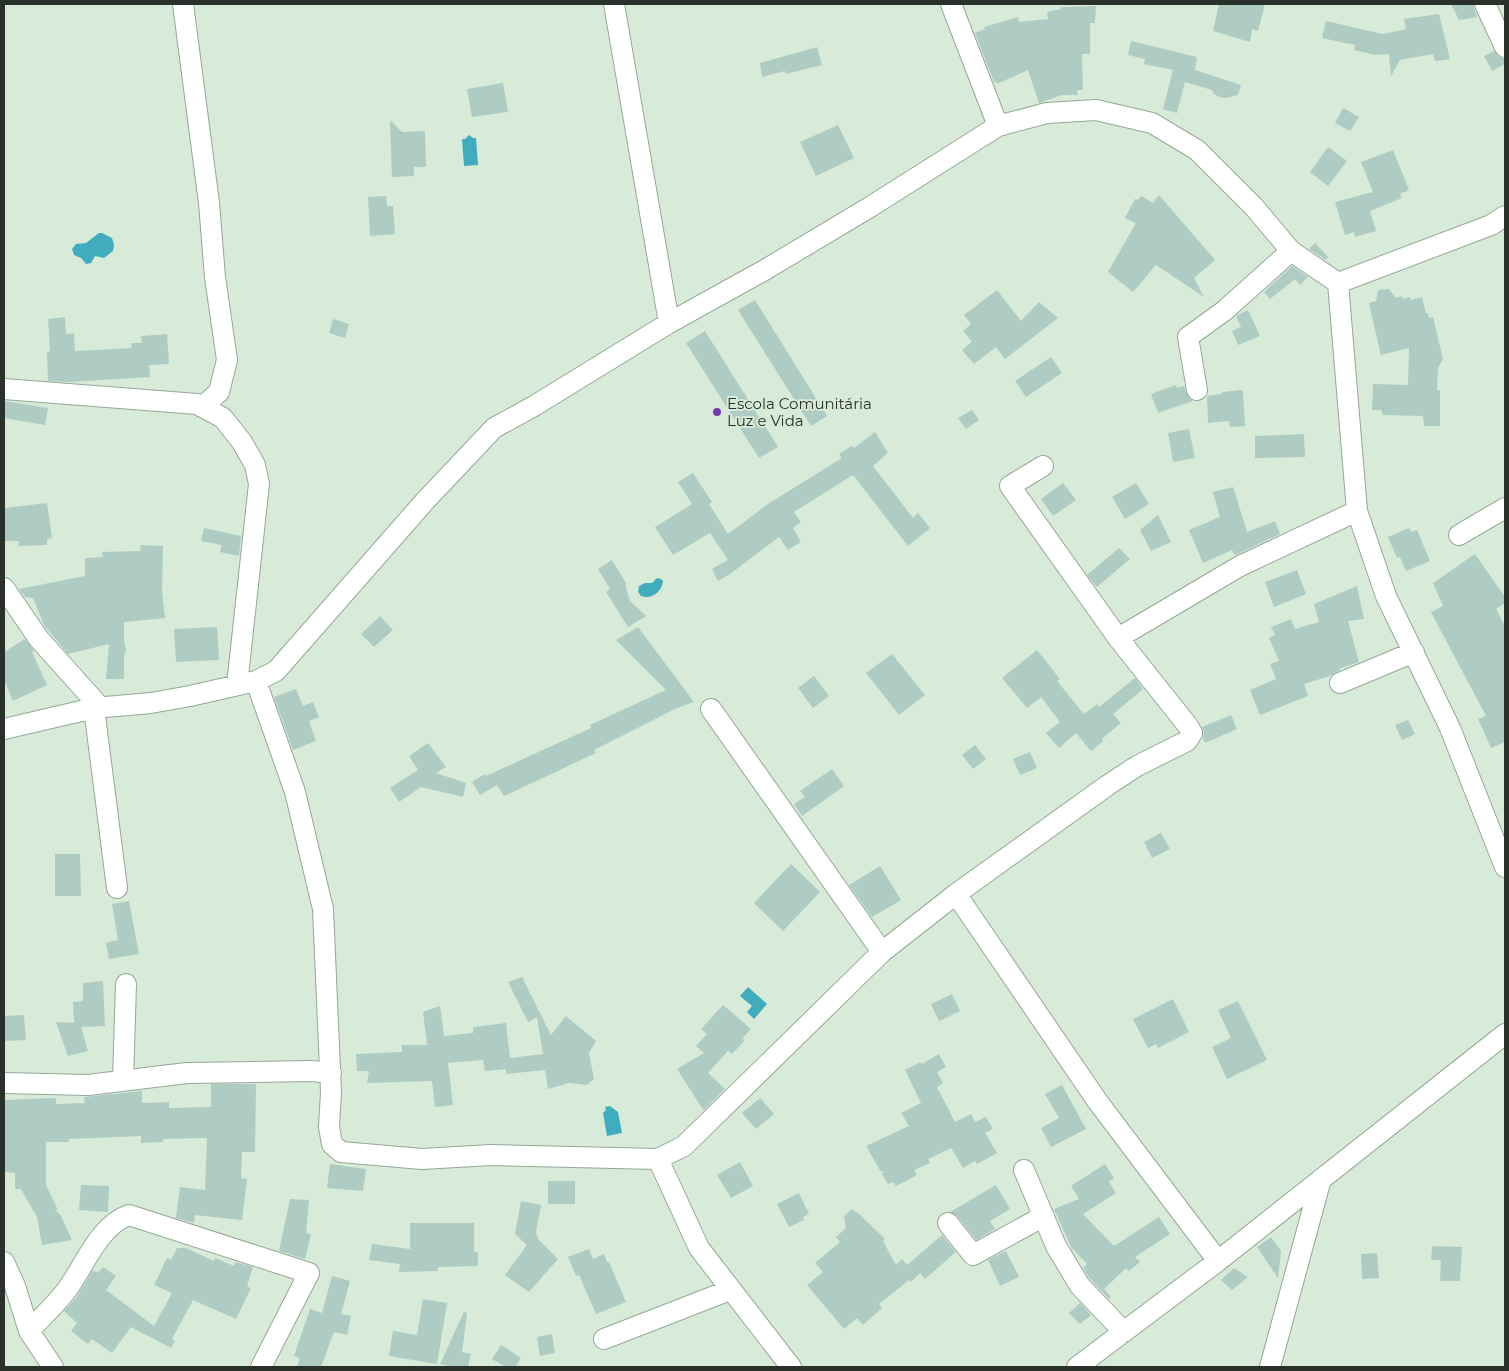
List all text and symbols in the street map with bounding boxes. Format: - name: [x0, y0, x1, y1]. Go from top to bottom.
- place label: Escola Comunitária Luz e Vida: [727, 394, 872, 430]
- marker: Escola Comunitária Luz e Vida: [711, 406, 723, 418]

